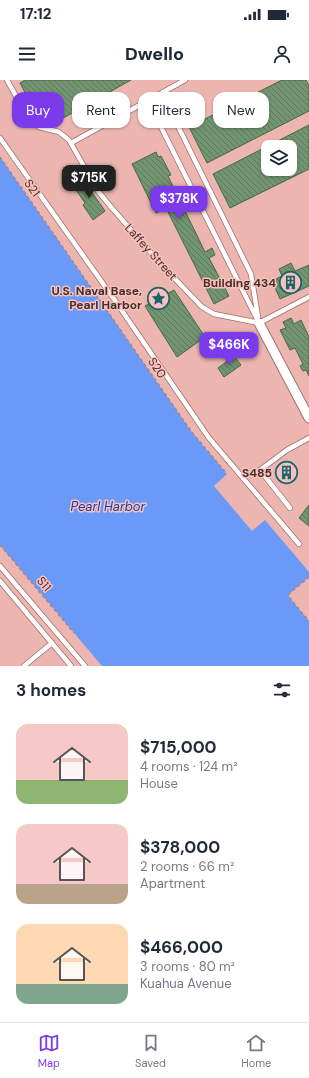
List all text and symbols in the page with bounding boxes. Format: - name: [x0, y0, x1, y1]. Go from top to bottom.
- text: 17:12: [20, 4, 51, 24]
- text: Dwello: [125, 42, 184, 66]
- icon: menu: [16, 43, 38, 65]
- icon: person: [271, 43, 293, 65]
- chip: Buy: [12, 92, 64, 128]
- chip: Rent: [72, 92, 130, 128]
- chip: Filters: [138, 92, 205, 128]
- chip: New: [213, 92, 269, 128]
- map controls: [261, 140, 297, 176]
- button: layers: [261, 140, 297, 176]
- pin: $715K: [61, 165, 117, 199]
- text: $715K: [71, 169, 107, 186]
- street label: S21: [20, 176, 44, 200]
- pin: $378K: [151, 186, 207, 220]
- text: $378K: [159, 190, 199, 207]
- street label: Laffey Street: [121, 220, 181, 284]
- building icon: Building 434: [278, 270, 304, 296]
- place label: Building 434: [203, 275, 276, 291]
- place label: U.S. Naval Base, Pearl Harbor: [52, 283, 142, 313]
- place icon: U.S. Naval Base, Pearl Harbor: [145, 285, 171, 311]
- pin: $466K: [201, 332, 257, 366]
- text: $466K: [208, 336, 250, 353]
- street label: S20: [144, 354, 170, 382]
- building icon: S485: [274, 460, 300, 486]
- place label: S485: [242, 465, 272, 481]
- water label: Pearl Harbor: [71, 498, 147, 515]
- street label: S11: [33, 573, 55, 595]
- text: 3 homes: [16, 679, 86, 701]
- icon: filters: [271, 679, 293, 701]
- text: $715,000: [140, 736, 217, 758]
- icon: home: [48, 740, 96, 788]
- text: 4 rooms · 124 m²: [140, 758, 237, 775]
- text: House: [140, 775, 178, 792]
- text: $378,000: [140, 836, 220, 858]
- icon: home: [48, 840, 96, 888]
- text: 2 rooms · 66 m²: [140, 858, 234, 875]
- text: Apartment: [140, 875, 205, 892]
- text: $466,000: [140, 936, 223, 958]
- icon: home: [48, 940, 96, 988]
- text: 3 rooms · 80 m²: [140, 958, 235, 975]
- text: Kuahua Avenue: [140, 975, 232, 992]
- tab: Map: [38, 1032, 60, 1070]
- tab: Saved: [135, 1032, 166, 1070]
- tab: Home: [241, 1032, 271, 1070]

